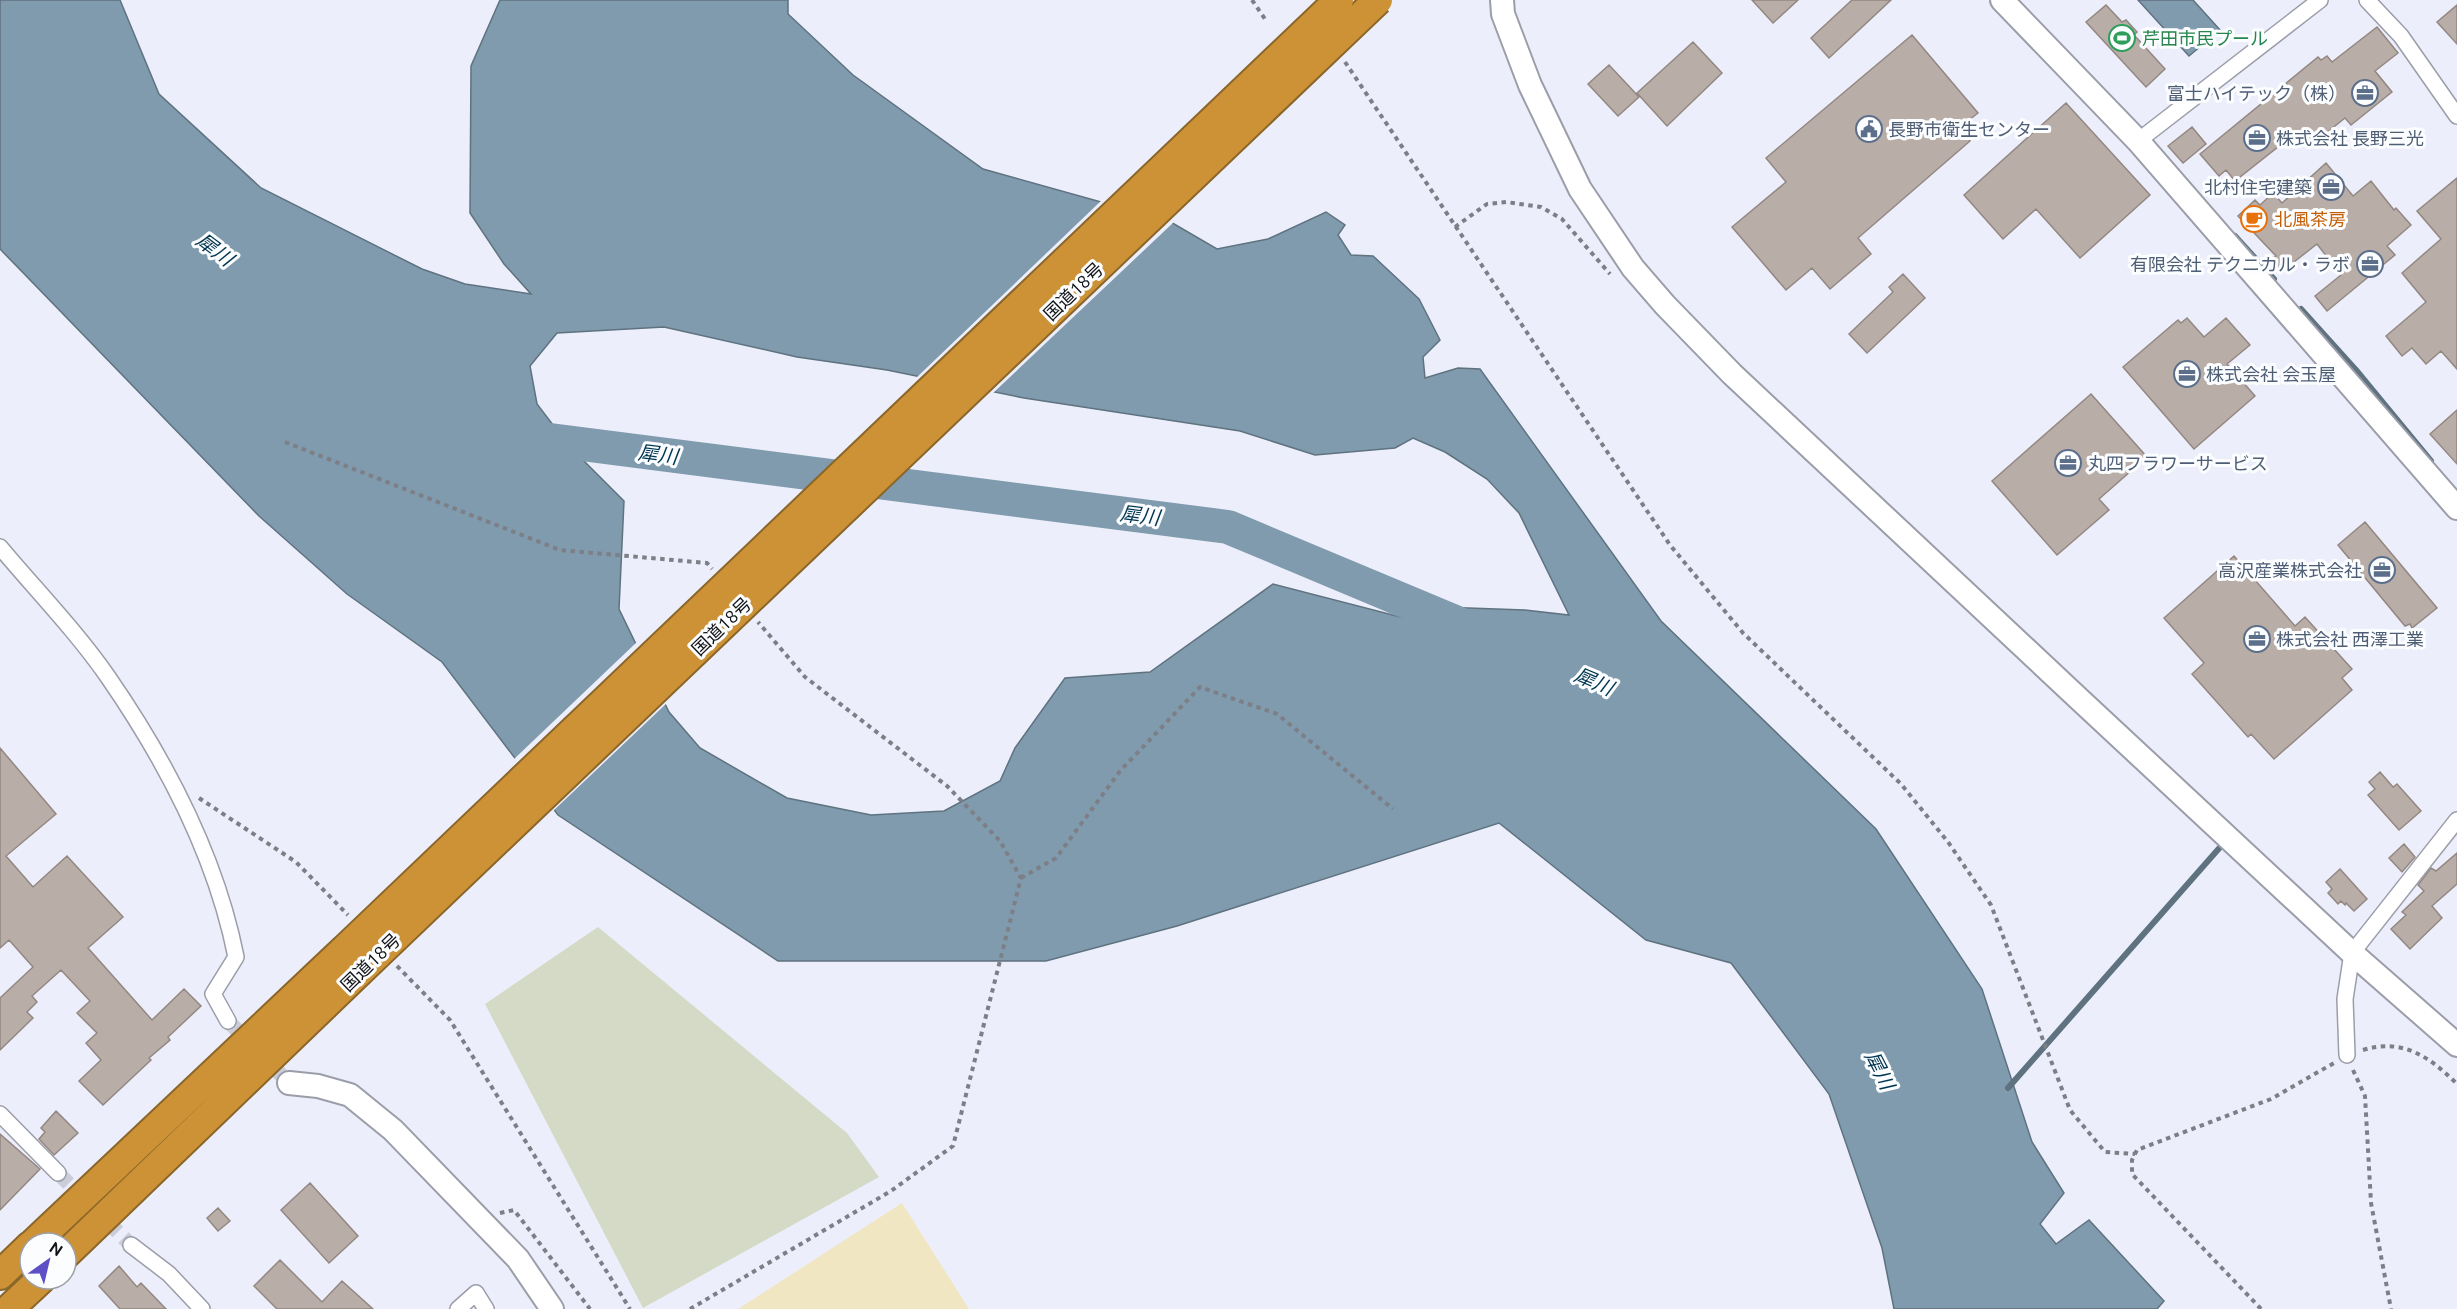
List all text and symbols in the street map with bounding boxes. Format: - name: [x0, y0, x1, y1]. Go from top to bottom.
- sports icon: 芹田市民プール: [2107, 23, 2137, 53]
- place label: 芹田市民プール: [2142, 28, 2268, 48]
- office icon: 富士ハイテック（株）: [2350, 78, 2380, 108]
- place label: 富士ハイテック（株）: [2167, 83, 2346, 103]
- public building icon: 長野市衛生センター: [1854, 114, 1884, 144]
- place label: 長野市衛生センター: [1888, 119, 2050, 139]
- office icon: 株式会社 長野三光: [2242, 123, 2272, 153]
- place label: 株式会社 長野三光: [2276, 128, 2424, 148]
- office icon: 北村住宅建築: [2316, 172, 2346, 202]
- place label: 北村住宅建築: [2204, 177, 2312, 197]
- cafe icon: 北風茶房: [2239, 204, 2269, 234]
- place label: 北風茶房: [2274, 209, 2346, 229]
- water label: 犀川: [192, 228, 239, 271]
- office icon: 有限会社 テクニカル・ラボ: [2355, 249, 2385, 279]
- place label: 有限会社 テクニカル・ラボ: [2130, 254, 2350, 274]
- street label: 国道18号: [1039, 258, 1107, 324]
- office icon: 株式会社 会玉屋: [2172, 359, 2202, 389]
- place label: 株式会社 会玉屋: [2206, 364, 2336, 384]
- water label: 犀川: [637, 440, 681, 468]
- office icon: 丸四フラワーサービス: [2053, 448, 2083, 478]
- place label: 丸四フラワーサービス: [2088, 453, 2268, 473]
- water label: 犀川: [1119, 501, 1163, 529]
- office icon: 高沢産業株式会社: [2367, 555, 2397, 585]
- place label: 高沢産業株式会社: [2218, 560, 2362, 580]
- street label: 国道18号: [687, 593, 755, 659]
- office icon: 株式会社 西澤工業: [2242, 624, 2272, 654]
- place label: 株式会社 西澤工業: [2276, 629, 2424, 649]
- water label: 犀川: [1571, 663, 1619, 700]
- street label: 国道18号: [336, 929, 404, 995]
- water label: 犀川: [1861, 1047, 1900, 1095]
- north arrow: [18, 1231, 78, 1291]
- text: N: [46, 1238, 66, 1259]

